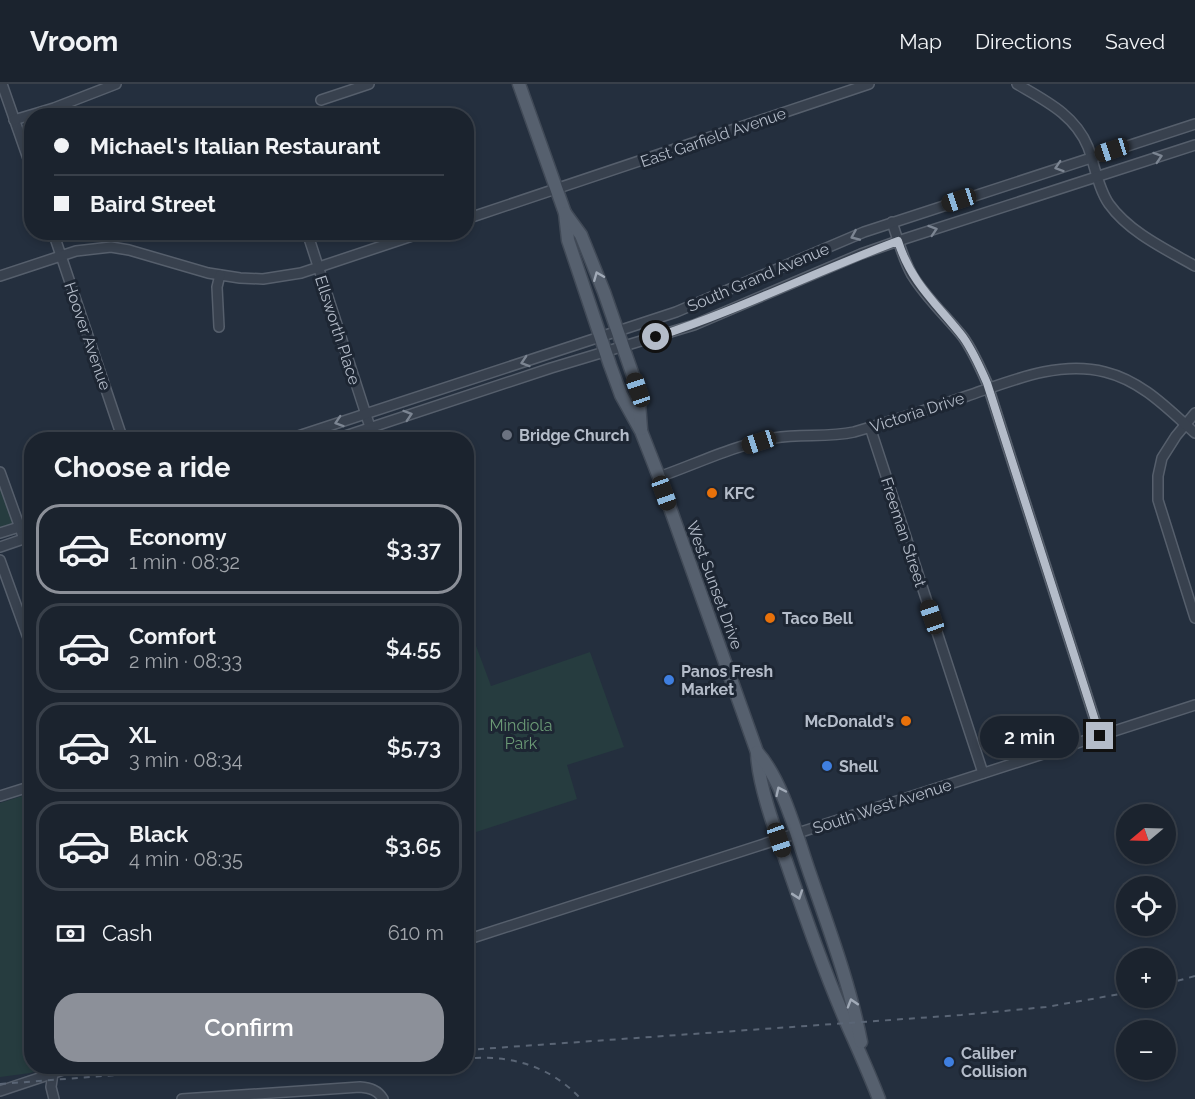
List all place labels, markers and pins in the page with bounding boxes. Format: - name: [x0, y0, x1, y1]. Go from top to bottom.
- place label: Bridge Church: [519, 426, 629, 445]
- marker: Bridge Church: [500, 428, 514, 442]
- place label: KFC: [724, 484, 755, 503]
- marker: KFC: [705, 486, 719, 500]
- place label: Taco Bell: [782, 609, 854, 628]
- marker: Taco Bell: [763, 611, 777, 625]
- place label: Panos Fresh Market: [681, 662, 773, 699]
- marker: Panos Fresh Market: [662, 673, 676, 687]
- place label: McDonald's: [804, 712, 894, 731]
- marker: McDonald's: [899, 714, 913, 728]
- place label: Shell: [839, 757, 879, 776]
- marker: Shell: [820, 759, 834, 773]
- place label: Caliber Collision: [961, 1044, 1027, 1081]
- marker: Caliber Collision: [942, 1055, 956, 1069]

